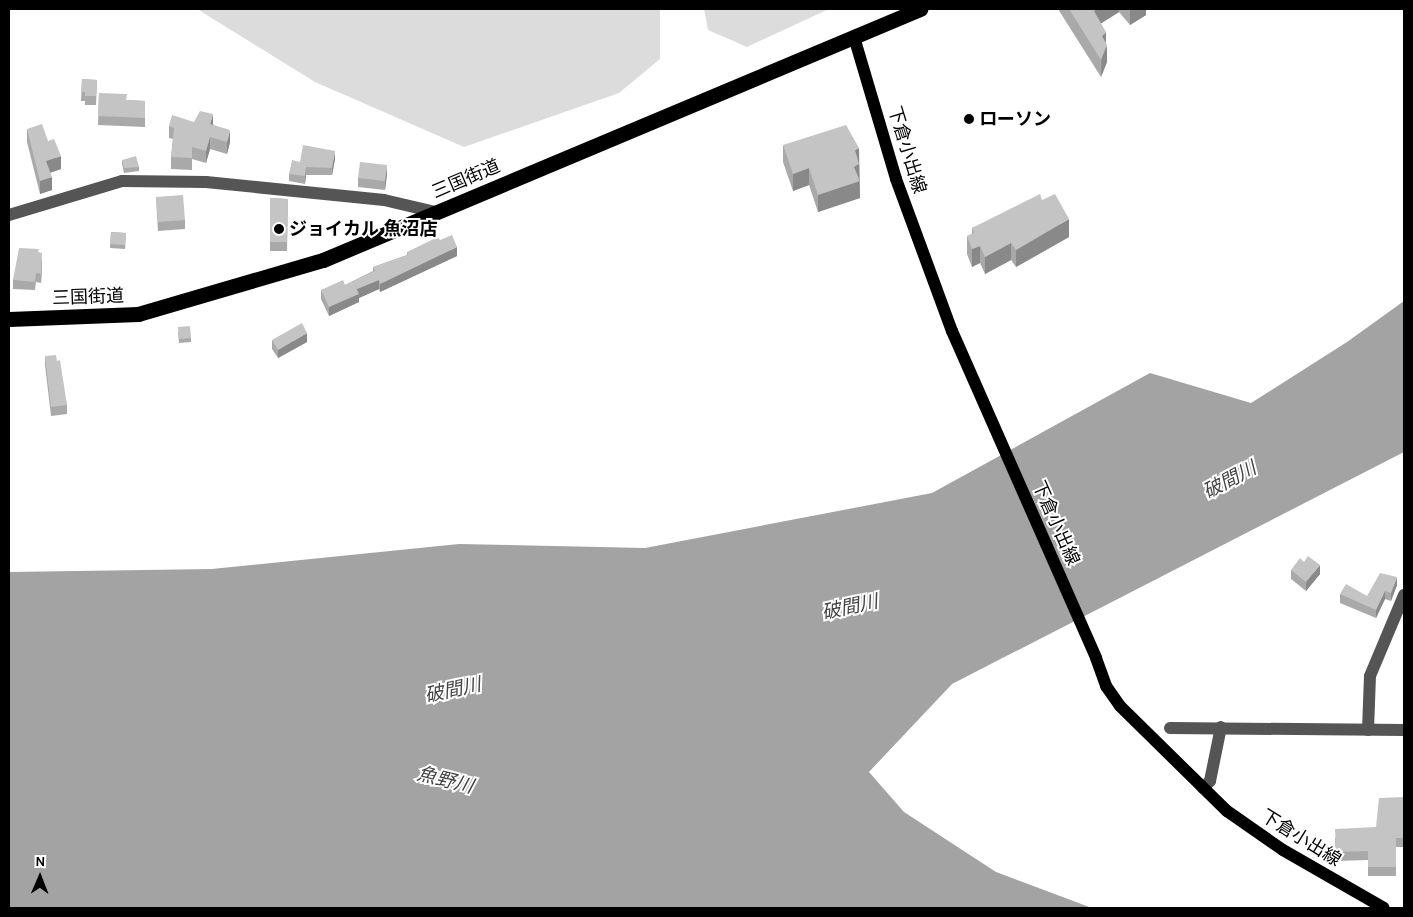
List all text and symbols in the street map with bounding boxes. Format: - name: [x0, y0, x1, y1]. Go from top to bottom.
- street label: 下倉小出線: [884, 104, 930, 196]
- place label: ローソン: [979, 108, 1051, 130]
- marker: ローソン: [963, 113, 975, 125]
- street label: 三国街道: [429, 155, 503, 203]
- place label: ジョイカル 魚沼店: [289, 218, 438, 240]
- marker: ジョイカル 魚沼店: [273, 223, 285, 235]
- street label: 三国街道: [52, 285, 124, 309]
- water label: 破間川: [1199, 458, 1261, 504]
- street label: 下倉小出線: [1028, 477, 1084, 569]
- water label: 破間川: [820, 591, 880, 625]
- water label: 破間川: [423, 674, 483, 708]
- water label: 魚野川: [415, 763, 475, 799]
- street label: 下倉小出線: [1257, 805, 1345, 871]
- north arrow: [15, 852, 65, 902]
- text: N: [35, 853, 45, 870]

